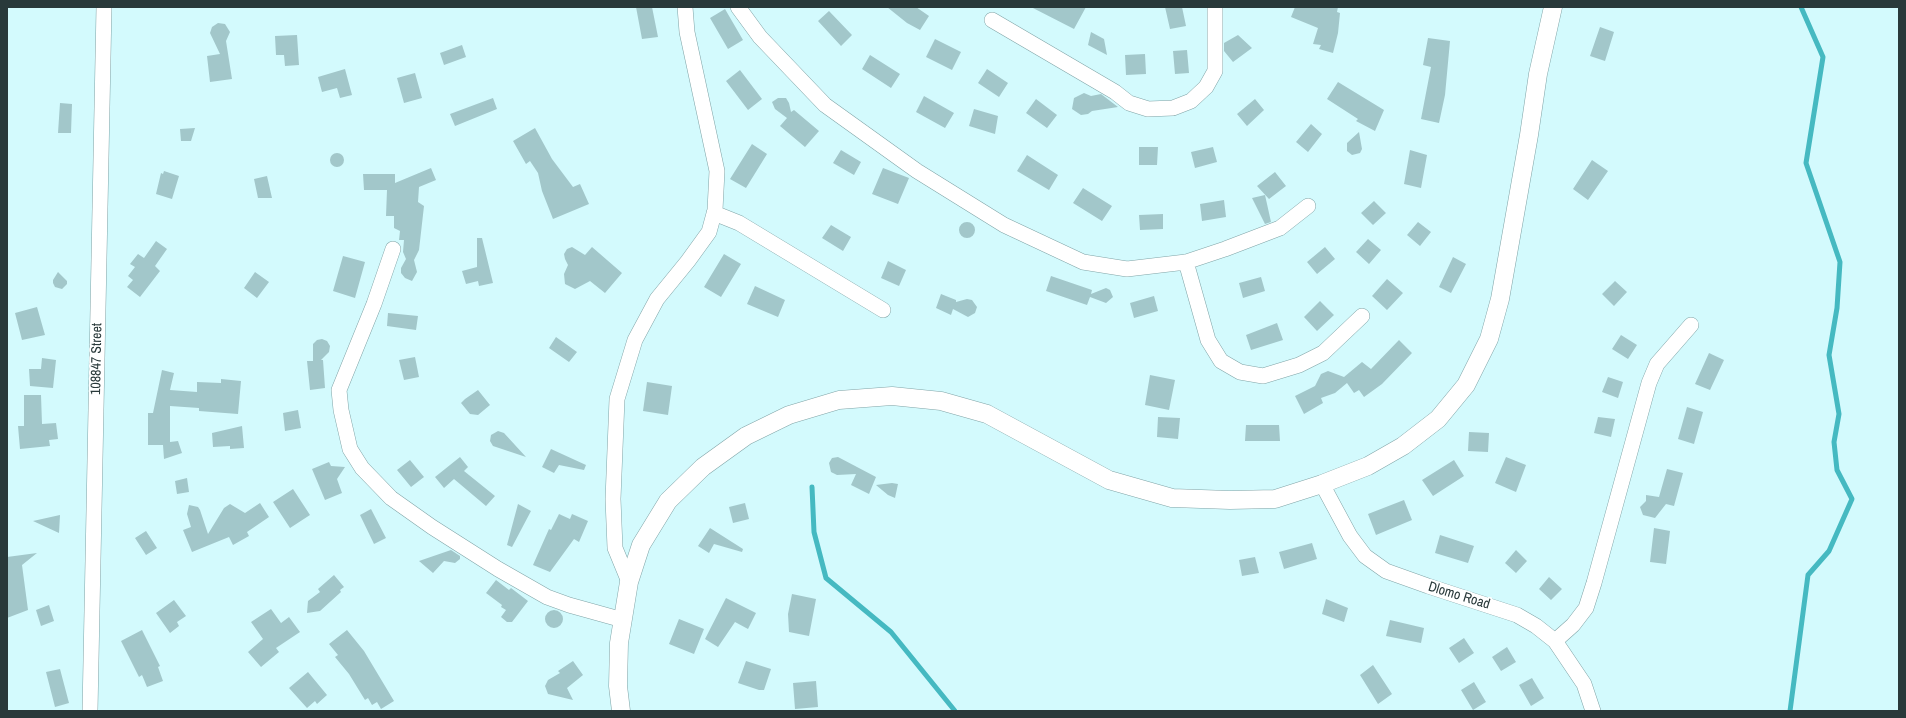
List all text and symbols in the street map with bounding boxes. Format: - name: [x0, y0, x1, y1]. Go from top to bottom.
- street label: 108847 Street: [88, 323, 106, 395]
- street label: Dlomo Road: [1426, 579, 1492, 613]

